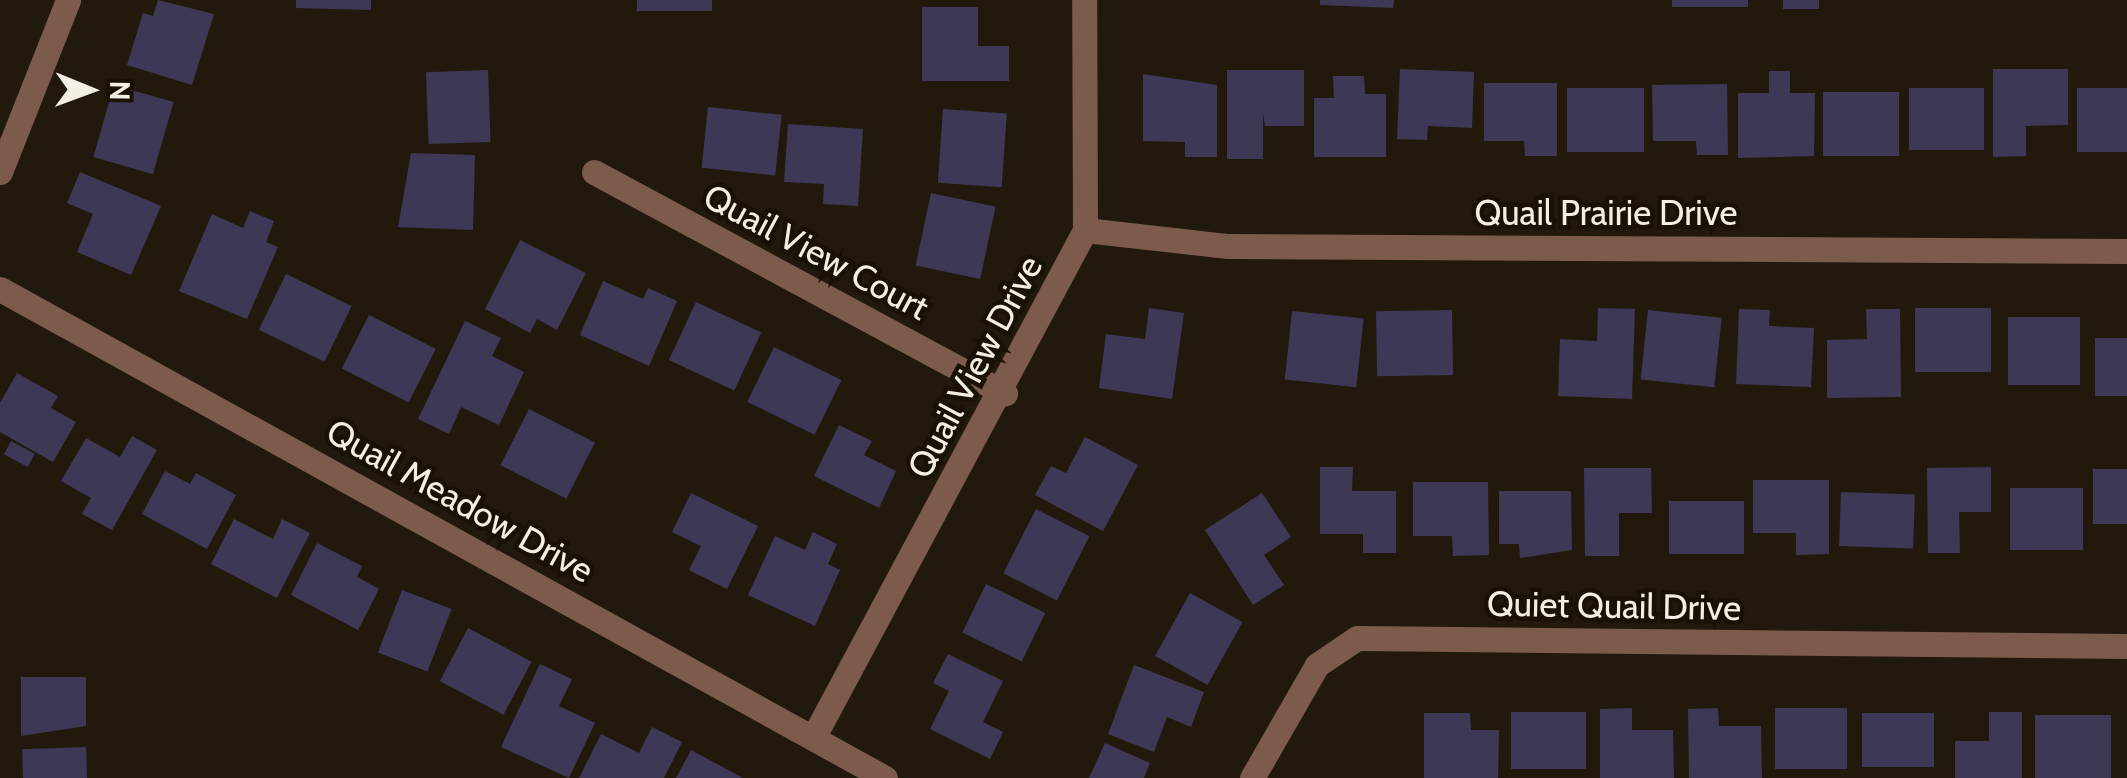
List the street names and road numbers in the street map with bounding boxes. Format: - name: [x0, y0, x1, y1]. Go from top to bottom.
- street label: Quail View Court: [696, 175, 936, 329]
- street label: Quail Prairie Drive: [1474, 192, 1738, 234]
- street label: Quail View Drive: [899, 249, 1051, 485]
- street label: Quail Meadow Drive: [319, 410, 601, 592]
- street label: Quiet Quail Drive: [1487, 583, 1741, 629]

